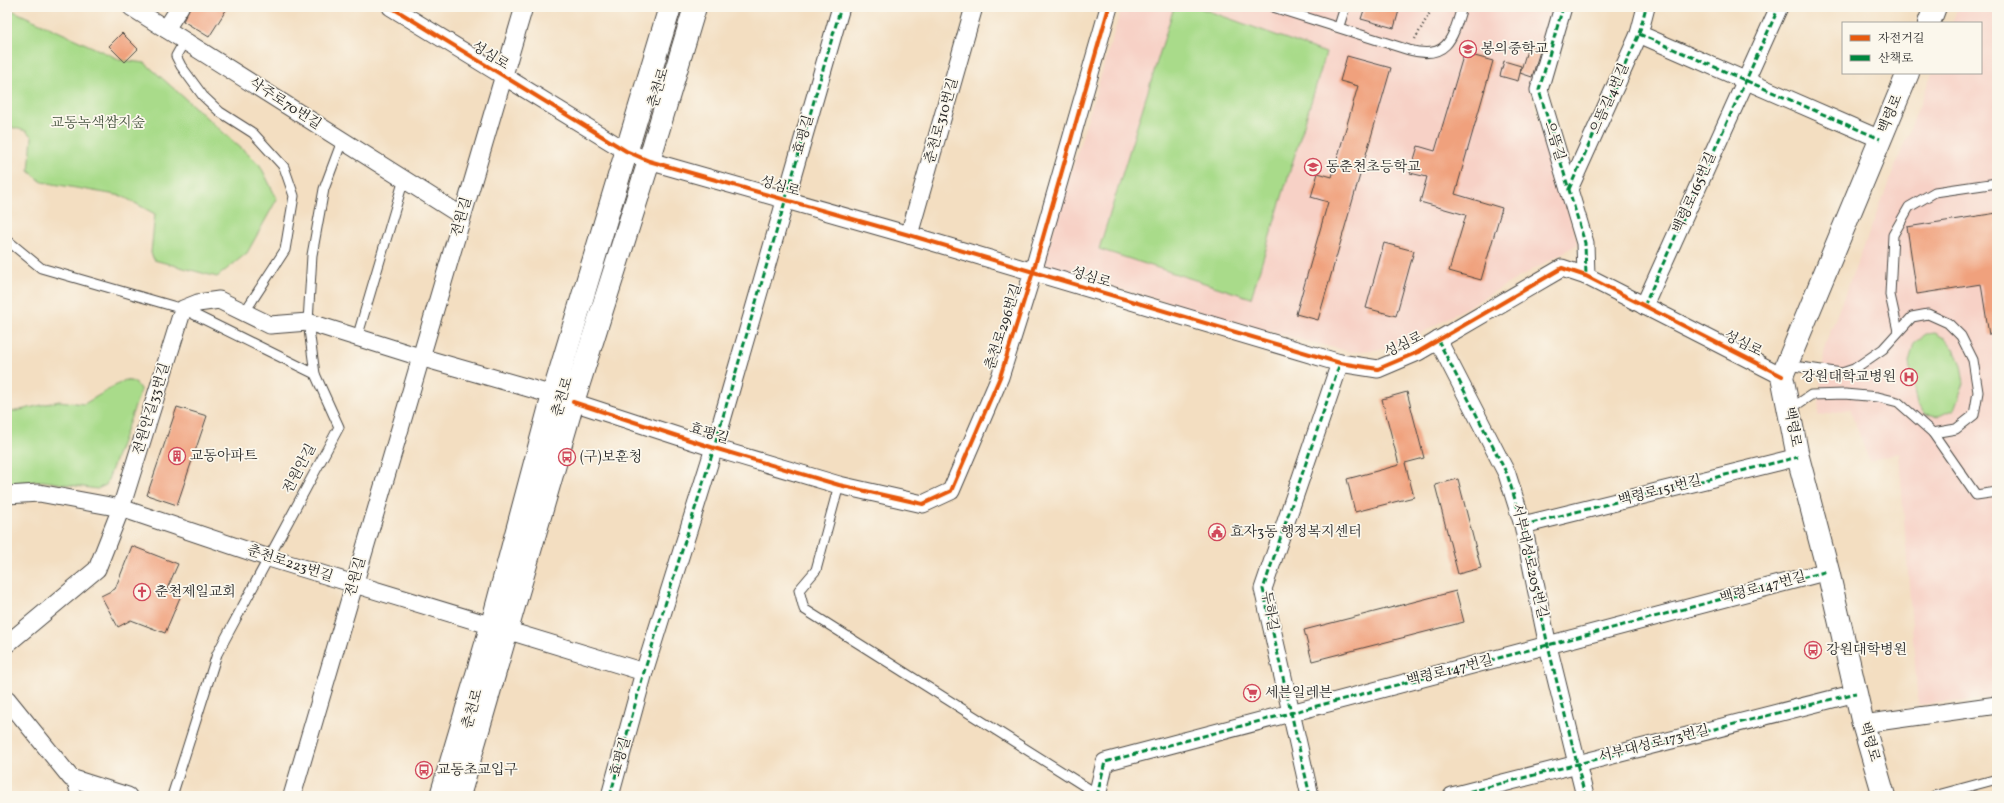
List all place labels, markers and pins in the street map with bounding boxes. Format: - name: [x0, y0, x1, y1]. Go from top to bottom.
- school or university icon: 봉의중학교: [1458, 39, 1478, 59]
- place label: 봉의중학교: [1481, 40, 1549, 59]
- school or university icon: 동춘천초등학교: [1303, 157, 1323, 177]
- place label: 동춘천초등학교: [1326, 158, 1421, 177]
- hospital icon: 강원대학교병원: [1899, 367, 1919, 387]
- place label: 강원대학교병원: [1801, 368, 1896, 387]
- building icon: 교동아파트: [167, 446, 187, 466]
- place label: 교동아파트: [190, 447, 258, 466]
- bus stop icon: (구)보훈청: [557, 447, 577, 467]
- place label: (구)보훈청: [580, 448, 642, 467]
- public building icon: 효자3동 행정복지센터: [1207, 522, 1227, 542]
- place label: 효자3동 행정복지센터: [1230, 523, 1362, 542]
- church icon: 춘천제일교회: [132, 582, 152, 602]
- place label: 춘천제일교회: [155, 583, 236, 602]
- bus stop icon: 강원대학병원: [1803, 640, 1823, 660]
- place label: 강원대학병원: [1826, 641, 1907, 660]
- supermarket icon: 세븐일레븐: [1242, 683, 1262, 703]
- place label: 세븐일레븐: [1265, 684, 1333, 703]
- bus stop icon: 교동초교입구: [414, 760, 434, 780]
- place label: 교동초교입구: [437, 761, 519, 780]

